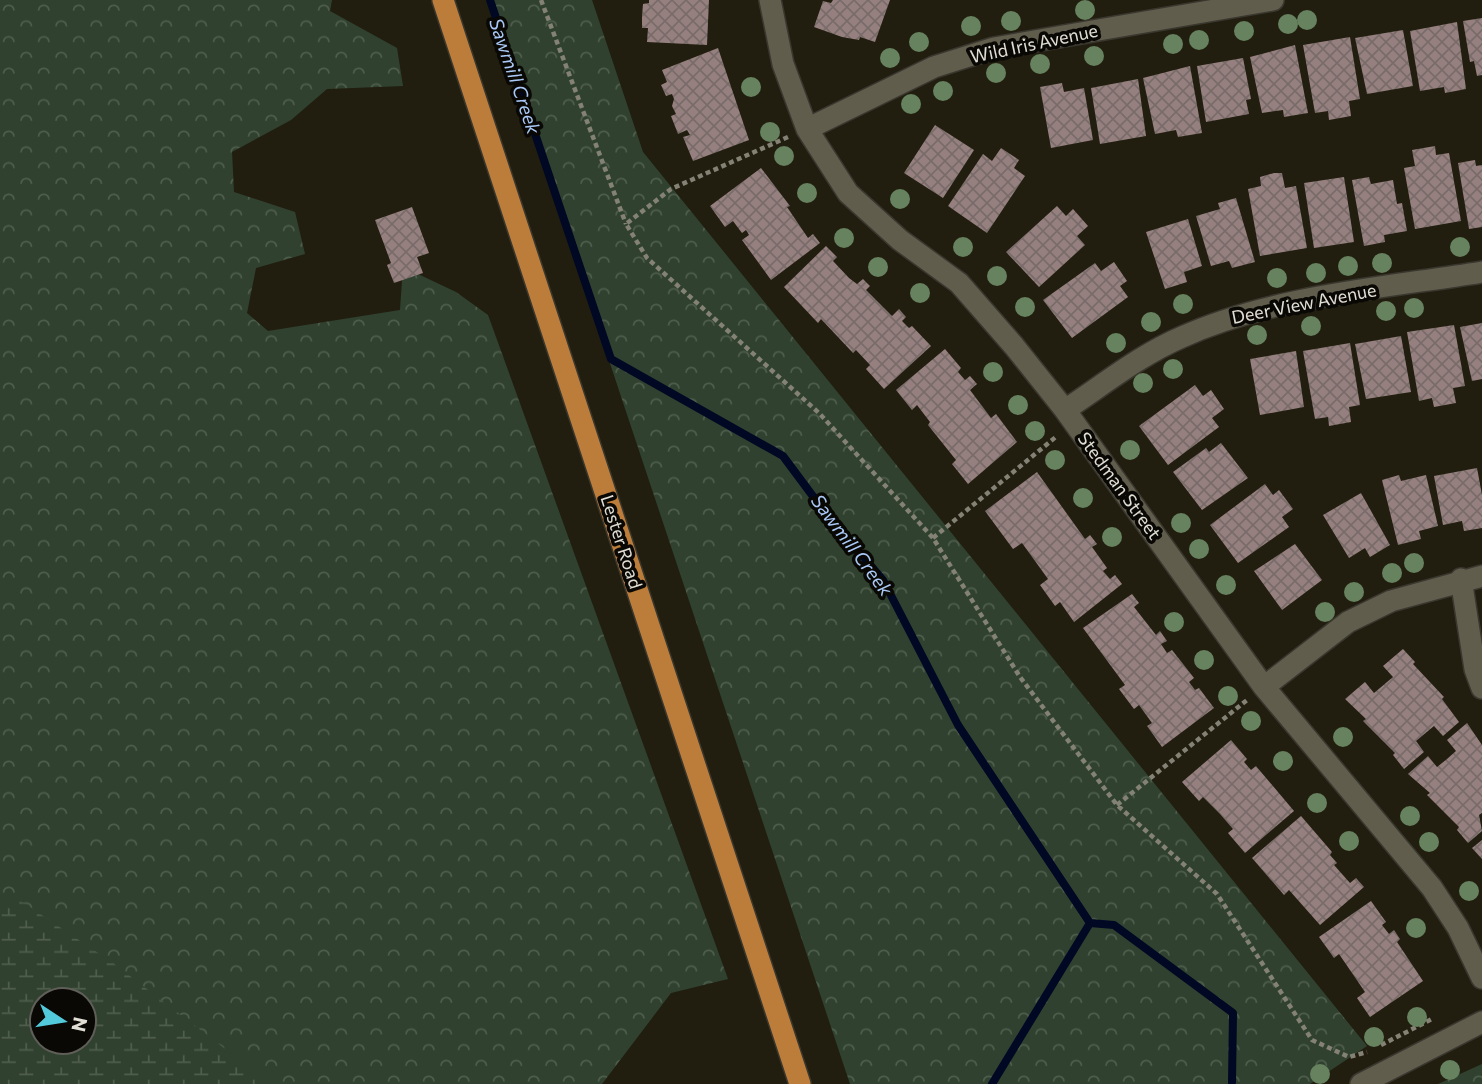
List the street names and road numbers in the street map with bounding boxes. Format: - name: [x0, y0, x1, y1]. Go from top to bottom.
- street label: Wild Iris Avenue: [968, 19, 1100, 67]
- street label: Deer View Avenue: [1230, 278, 1378, 328]
- street label: Stedman Street: [1074, 427, 1166, 543]
- street label: Lester Road: [596, 492, 647, 591]

